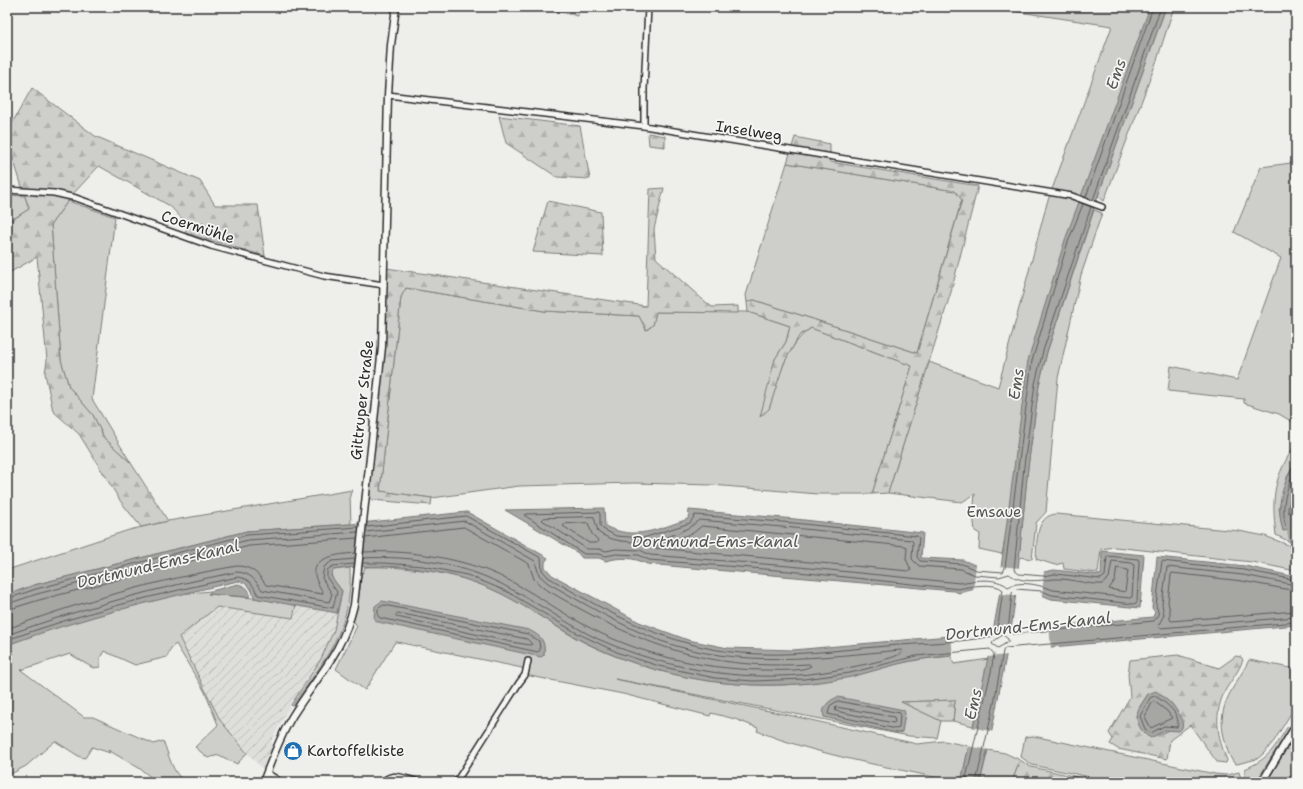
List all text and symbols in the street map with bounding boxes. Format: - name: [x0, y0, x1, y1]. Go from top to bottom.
- water label: Ems: [1101, 55, 1131, 92]
- street label: Inselweg: [714, 116, 784, 146]
- street label: Coermühle: [159, 206, 237, 248]
- street label: Gittruper Straße: [346, 339, 378, 461]
- water label: Ems: [1003, 367, 1029, 401]
- park label: Emsaue: [966, 502, 1022, 522]
- water label: Dortmund-Ems-Kanal: [632, 531, 798, 552]
- water label: Dortmund-Ems-Kanal: [75, 535, 241, 593]
- water label: Dortmund-Ems-Kanal: [944, 607, 1112, 645]
- water label: Ems: [959, 686, 987, 722]
- shop icon: Kartoffelkiste: [282, 740, 304, 762]
- place label: Kartoffelkiste: [307, 741, 405, 761]

